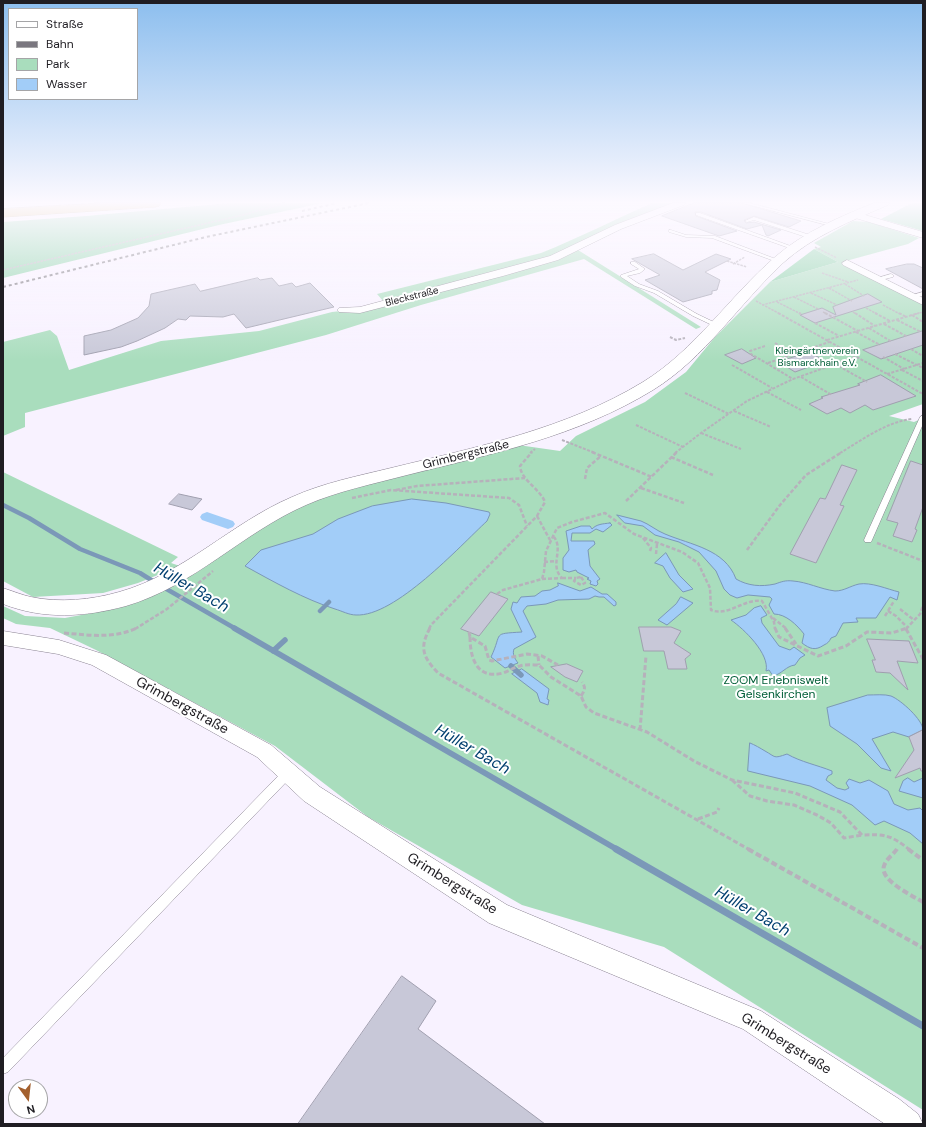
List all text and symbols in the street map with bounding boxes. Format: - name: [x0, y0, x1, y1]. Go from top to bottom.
- legend: [8, 8, 138, 100]
- text: Straße: [46, 16, 83, 32]
- text: Bahn: [46, 36, 74, 52]
- text: Park: [46, 56, 70, 72]
- text: Wasser: [46, 76, 87, 92]
- street label: Bleckstraße: [384, 285, 440, 309]
- park label: Kleingärtnerverein Bismarckhain e.V.: [775, 345, 859, 368]
- street label: Grimbergstraße: [421, 437, 511, 473]
- water label: Hüller Bach: [150, 559, 232, 617]
- street label: Grimbergstraße: [133, 674, 231, 738]
- park label: ZOOM Erlebniswelt Gelsenkirchen: [723, 674, 829, 702]
- water label: Hüller Bach: [431, 721, 513, 779]
- street label: Grimbergstraße: [404, 850, 500, 918]
- water label: Hüller Bach: [711, 883, 793, 941]
- street label: Grimbergstraße: [738, 1010, 834, 1078]
- north arrow: [8, 1079, 48, 1119]
- text: N: [25, 1102, 37, 1117]

